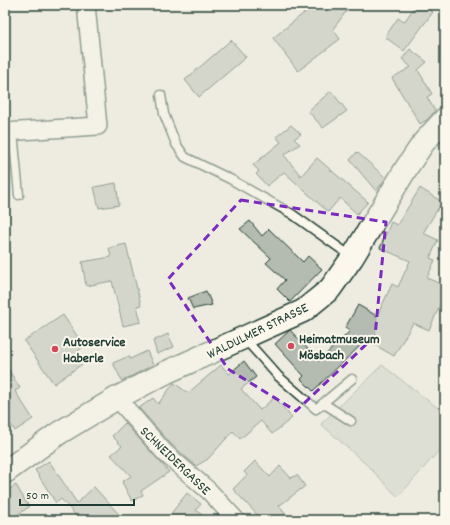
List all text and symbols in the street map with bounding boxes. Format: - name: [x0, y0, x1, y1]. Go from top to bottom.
- street label: WALDULMER STRASSE: [204, 298, 313, 365]
- place label: Heimatmuseum Mösbach: [299, 330, 380, 366]
- place label: Autoservice Haberle: [63, 333, 126, 369]
- marker: Heimatmuseum Mösbach: [286, 341, 296, 351]
- marker: Autoservice Haberle: [50, 344, 60, 354]
- street label: SCHNEIDERGASSE: [135, 422, 215, 501]
- scale bar: [20, 481, 134, 507]
- text: 50 m: [26, 488, 49, 505]

